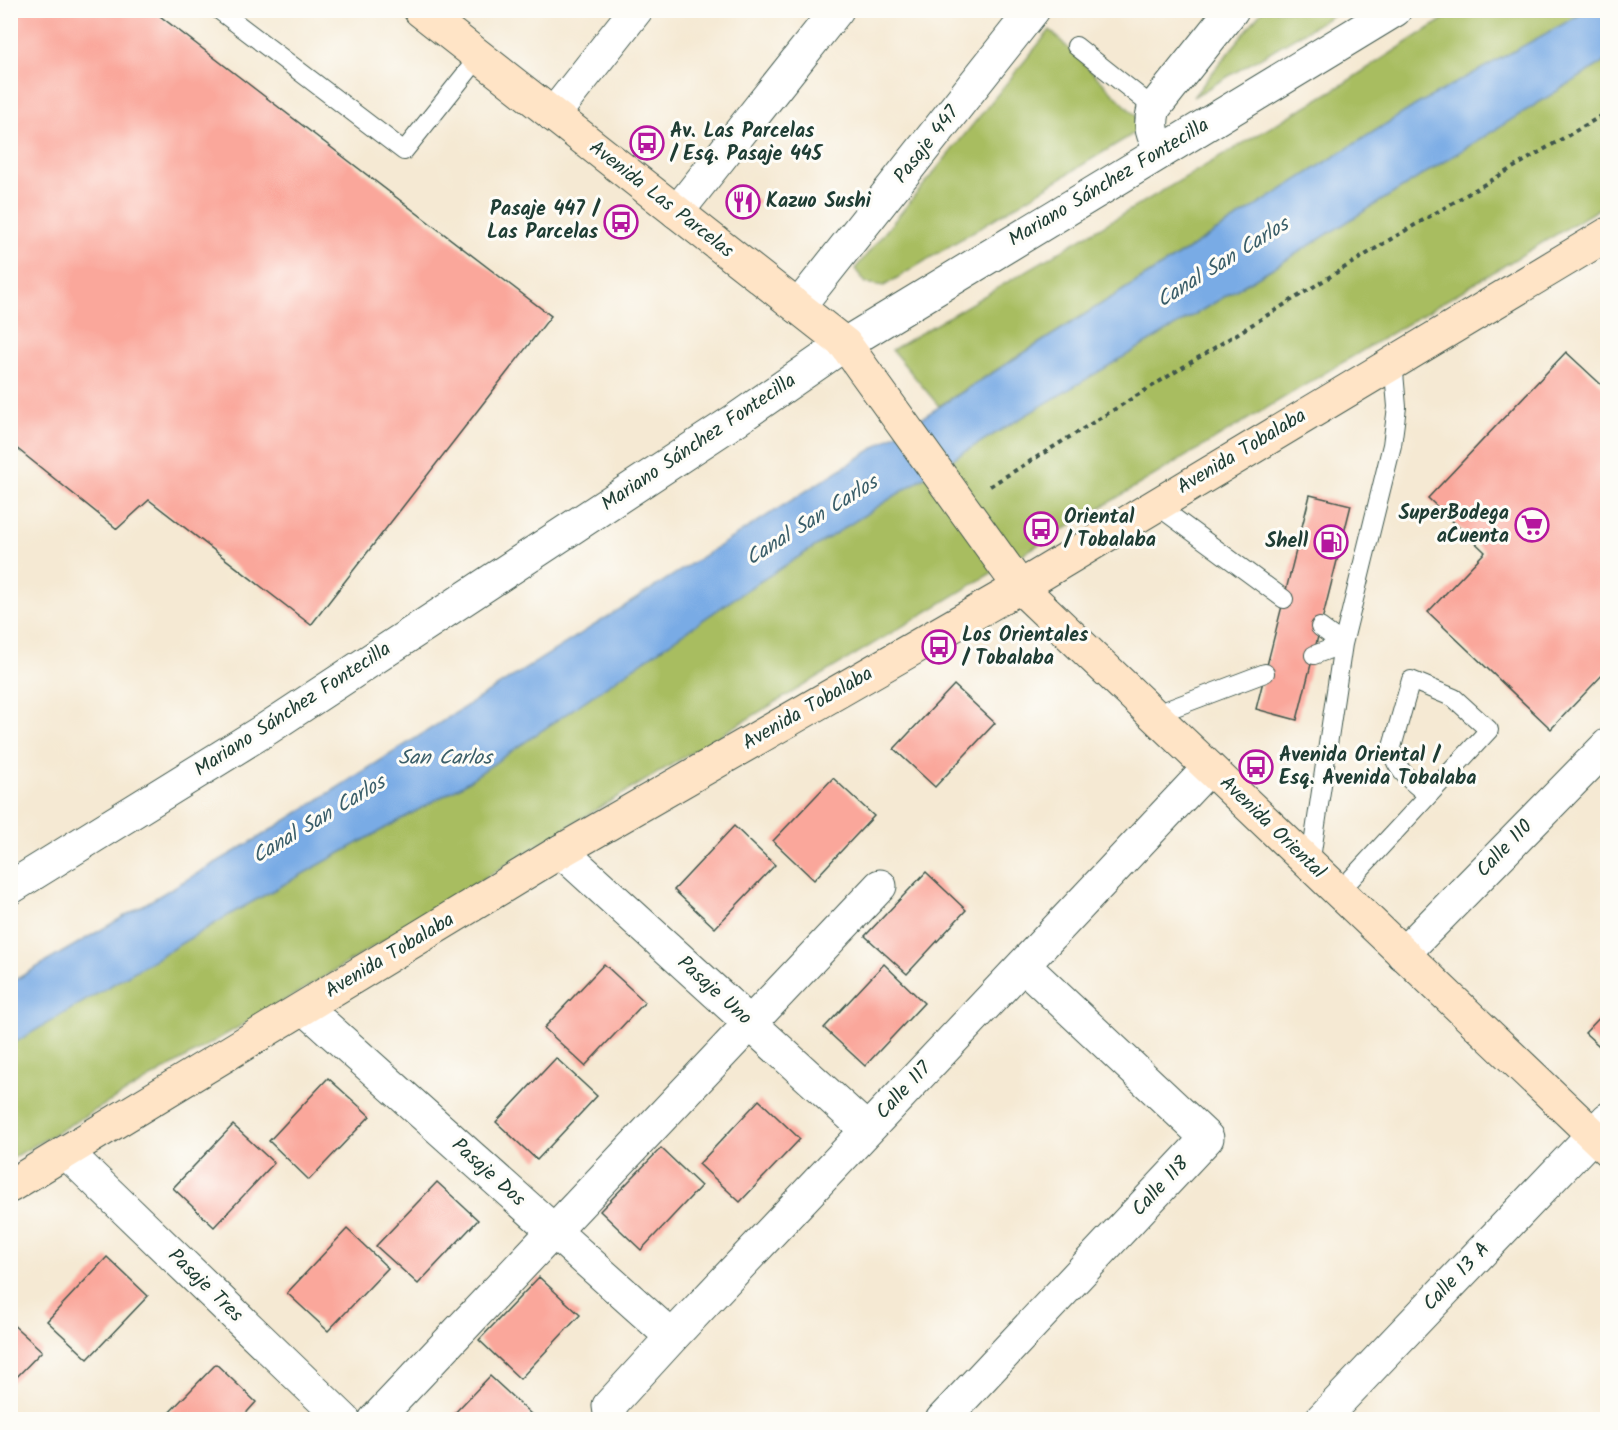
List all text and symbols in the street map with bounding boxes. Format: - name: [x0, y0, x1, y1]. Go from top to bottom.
- street label: Pasaje 447: [886, 98, 968, 191]
- street label: Mariano Sánchez Fontecilla: [1002, 110, 1216, 256]
- place label: Av. Las Parcelas / Esq. Pasaje 445: [669, 116, 824, 171]
- bus stop icon: Av. Las Parcelas / Esq. Pasaje 445: [629, 125, 665, 161]
- street label: Avenida Las Parcelas: [581, 133, 741, 267]
- restaurant icon: Kazuo Sushi: [725, 184, 761, 220]
- place label: Kazuo Sushi: [766, 186, 872, 218]
- place label: Pasaje 447 / Las Parcelas: [487, 194, 601, 249]
- bus stop icon: Pasaje 447 / Las Parcelas: [603, 204, 639, 240]
- water label: Canal San Carlos: [1150, 208, 1297, 317]
- street label: Mariano Sánchez Fontecilla: [595, 366, 803, 520]
- street label: Avenida Tobalaba: [1171, 401, 1313, 503]
- water label: Canal San Carlos: [739, 466, 886, 575]
- place label: SuperBodega aCuenta: [1399, 498, 1509, 553]
- place label: Oriental / Tobalaba: [1063, 502, 1156, 557]
- supermarket icon: SuperBodega aCuenta: [1514, 507, 1550, 543]
- bus stop icon: Oriental / Tobalaba: [1023, 511, 1059, 547]
- fuel station icon: Shell: [1313, 524, 1349, 560]
- place label: Shell: [1265, 526, 1309, 558]
- place label: Los Orientales / Tobalaba: [961, 620, 1089, 675]
- bus stop icon: Los Orientales / Tobalaba: [921, 629, 957, 665]
- street label: Mariano Sánchez Fontecilla: [188, 634, 398, 786]
- street label: Avenida Tobalaba: [737, 659, 879, 759]
- place label: Avenida Oriental / Esq. Avenida Tobalaba: [1279, 740, 1477, 795]
- water label: San Carlos: [398, 742, 494, 775]
- bus stop icon: Avenida Oriental / Esq. Avenida Tobalaba: [1238, 749, 1274, 785]
- water label: Canal San Carlos: [246, 766, 394, 873]
- street label: Avenida Oriental: [1211, 769, 1333, 887]
- street label: Calle 110: [1469, 812, 1541, 886]
- street label: Avenida Tobalaba: [319, 905, 461, 1007]
- street label: Pasaje Uno: [669, 948, 759, 1034]
- street label: Calle 117: [868, 1054, 940, 1127]
- street label: Pasaje Dos: [444, 1131, 533, 1216]
- street label: Calle 118: [1124, 1149, 1198, 1225]
- street label: Calle 13 A: [1416, 1235, 1498, 1319]
- street label: Pasaje Tres: [160, 1241, 251, 1331]

